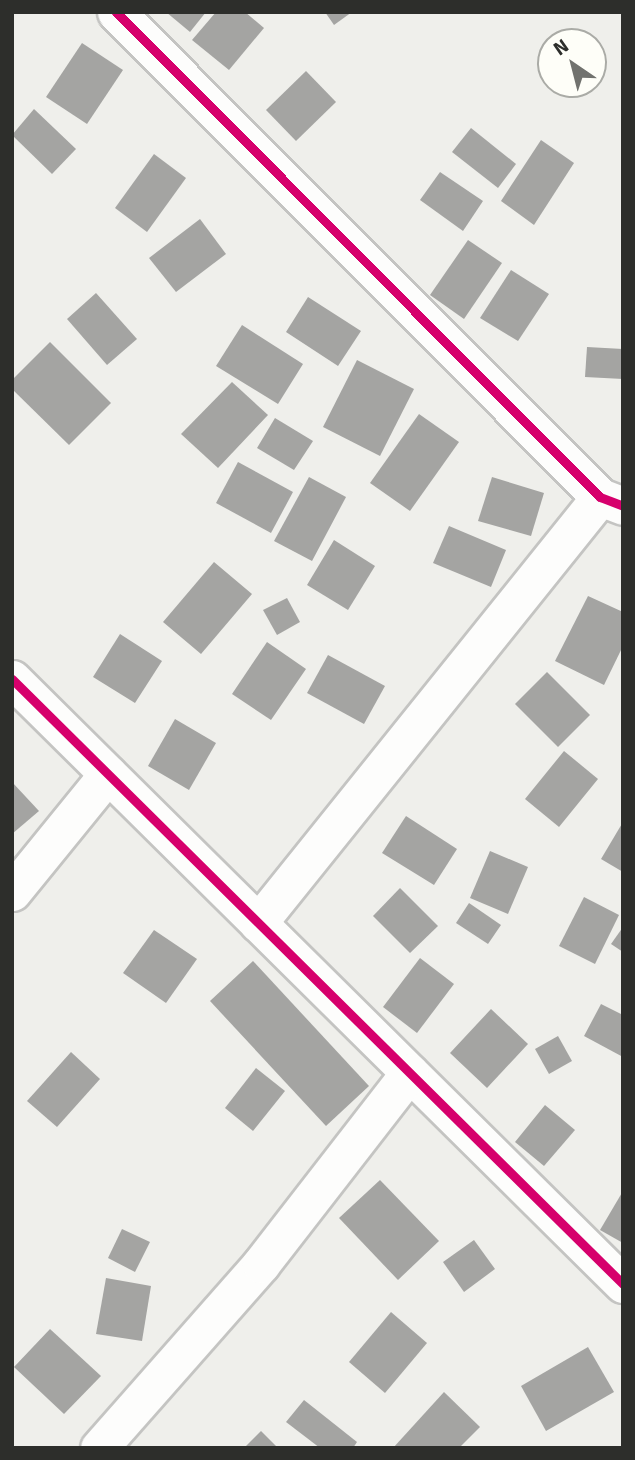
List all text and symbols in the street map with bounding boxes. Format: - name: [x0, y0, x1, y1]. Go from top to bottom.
- north arrow: [537, 28, 607, 98]
- text: N: [549, 34, 573, 61]

